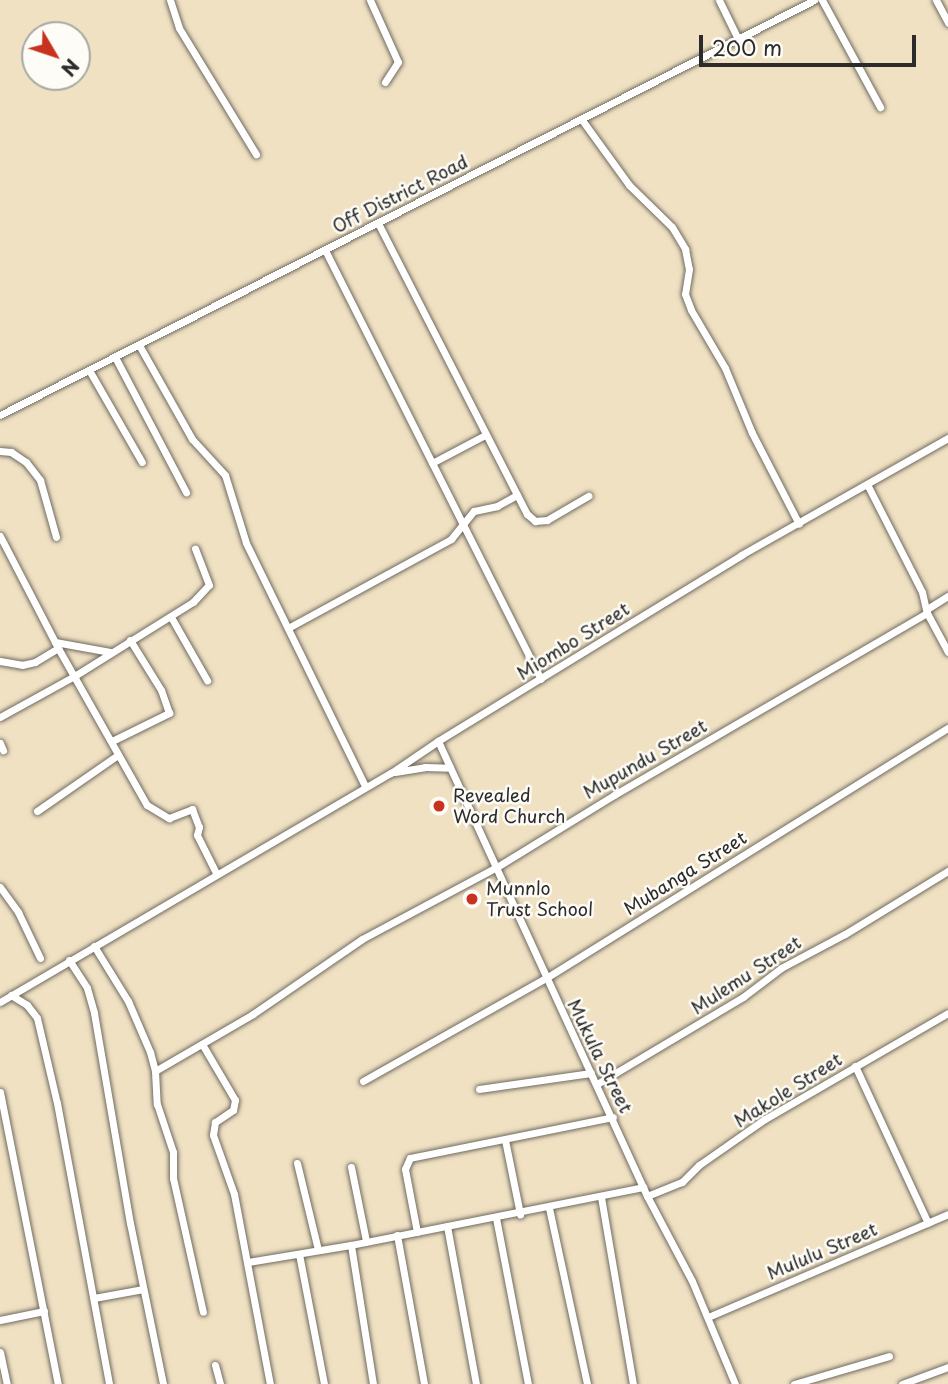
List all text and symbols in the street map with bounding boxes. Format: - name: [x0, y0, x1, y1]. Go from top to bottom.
- north arrow: [21, 21, 91, 91]
- scale bar: [703, 21, 920, 65]
- text: 200 m: [712, 31, 782, 63]
- text: N: [55, 53, 86, 83]
- street label: Off District Road: [329, 151, 471, 237]
- street label: Miombo Street: [513, 598, 633, 684]
- street label: Mupundu Street: [579, 715, 711, 803]
- place label: Revealed Word Church: [453, 785, 567, 828]
- marker: Revealed Word Church: [431, 798, 447, 814]
- street label: Mubanga Street: [620, 826, 750, 920]
- place label: Munnlo Trust School: [486, 878, 593, 920]
- marker: Munnlo Trust School: [464, 891, 480, 907]
- street label: Mulemu Street: [686, 931, 806, 1019]
- street label: Mukula Street: [563, 996, 637, 1116]
- street label: Makole Street: [730, 1048, 846, 1132]
- street label: Mululu Street: [763, 1218, 881, 1284]

